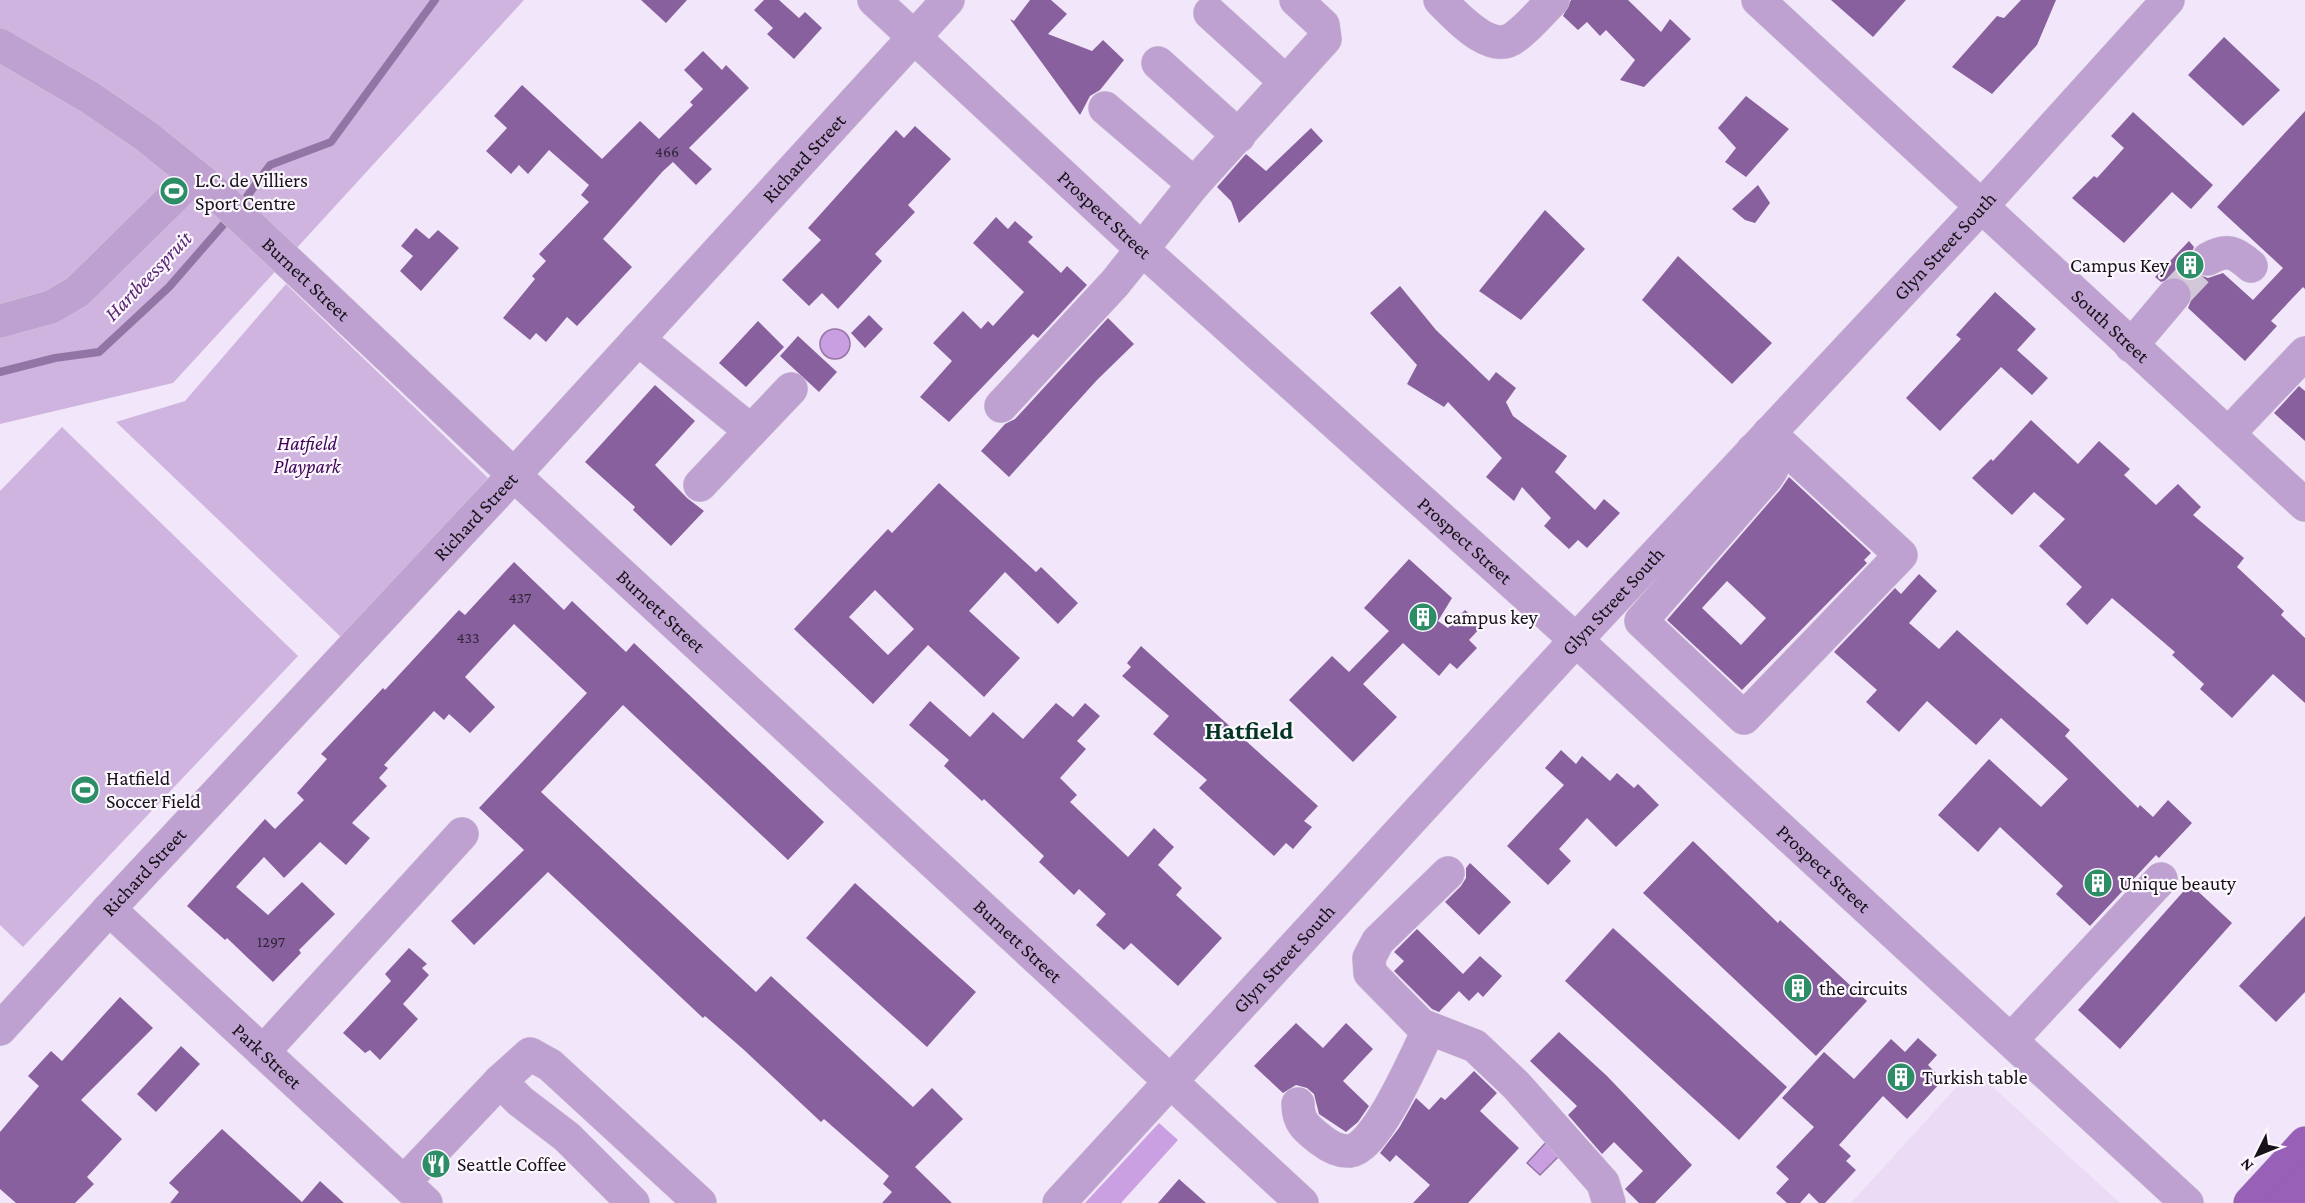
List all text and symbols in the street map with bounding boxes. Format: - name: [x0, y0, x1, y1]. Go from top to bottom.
- street label: Richard Street: [758, 109, 850, 207]
- house number: 466: [655, 143, 679, 160]
- street label: Prospect Street: [1054, 166, 1156, 263]
- place label: L.C. de Villiers Sport Centre: [195, 169, 308, 215]
- sports icon: L.C. de Villiers Sport Centre: [158, 175, 190, 207]
- street label: Glyn Street South: [1889, 187, 2000, 304]
- water label: Hartbeesspruit: [99, 226, 197, 326]
- street label: Burnett Street: [258, 232, 355, 326]
- building icon: Campus Key: [2174, 249, 2206, 281]
- place label: Campus Key: [2070, 254, 2170, 277]
- street label: South Street: [2067, 284, 2154, 367]
- park label: Hatfield Playpark: [273, 432, 342, 478]
- street label: Richard Street: [429, 468, 522, 565]
- street label: Prospect Street: [1414, 492, 1517, 589]
- street label: Glyn Street South: [1557, 542, 1669, 659]
- street label: Burnett Street: [612, 565, 710, 657]
- house number: 437: [509, 589, 532, 606]
- building icon: campus key: [1407, 601, 1439, 633]
- place label: campus key: [1444, 606, 1538, 629]
- house number: 433: [456, 629, 480, 646]
- district label: Hatfield: [1205, 716, 1293, 745]
- place label: Hatfield Soccer Field: [106, 767, 201, 812]
- sports icon: Hatfield Soccer Field: [69, 774, 101, 806]
- street label: Prospect Street: [1772, 820, 1875, 917]
- street label: Richard Street: [97, 823, 190, 920]
- building icon: Unique beauty: [2082, 867, 2114, 899]
- place label: Unique beauty: [2119, 872, 2237, 895]
- street label: Burnett Street: [969, 895, 1067, 987]
- street label: Glyn Street South: [1228, 899, 1339, 1017]
- house number: 1297: [257, 933, 286, 950]
- building icon: the circuits: [1782, 972, 1814, 1004]
- place label: the circuits: [1819, 977, 1908, 999]
- street label: Park Street: [228, 1019, 307, 1094]
- building icon: Turkish table: [1885, 1061, 1917, 1093]
- place label: Turkish table: [1922, 1066, 2028, 1088]
- north arrow: [2227, 1125, 2287, 1185]
- restaurant icon: Seattle Coffee: [420, 1148, 452, 1180]
- place label: Seattle Coffee: [457, 1153, 567, 1175]
- text: N: [2236, 1155, 2256, 1175]

